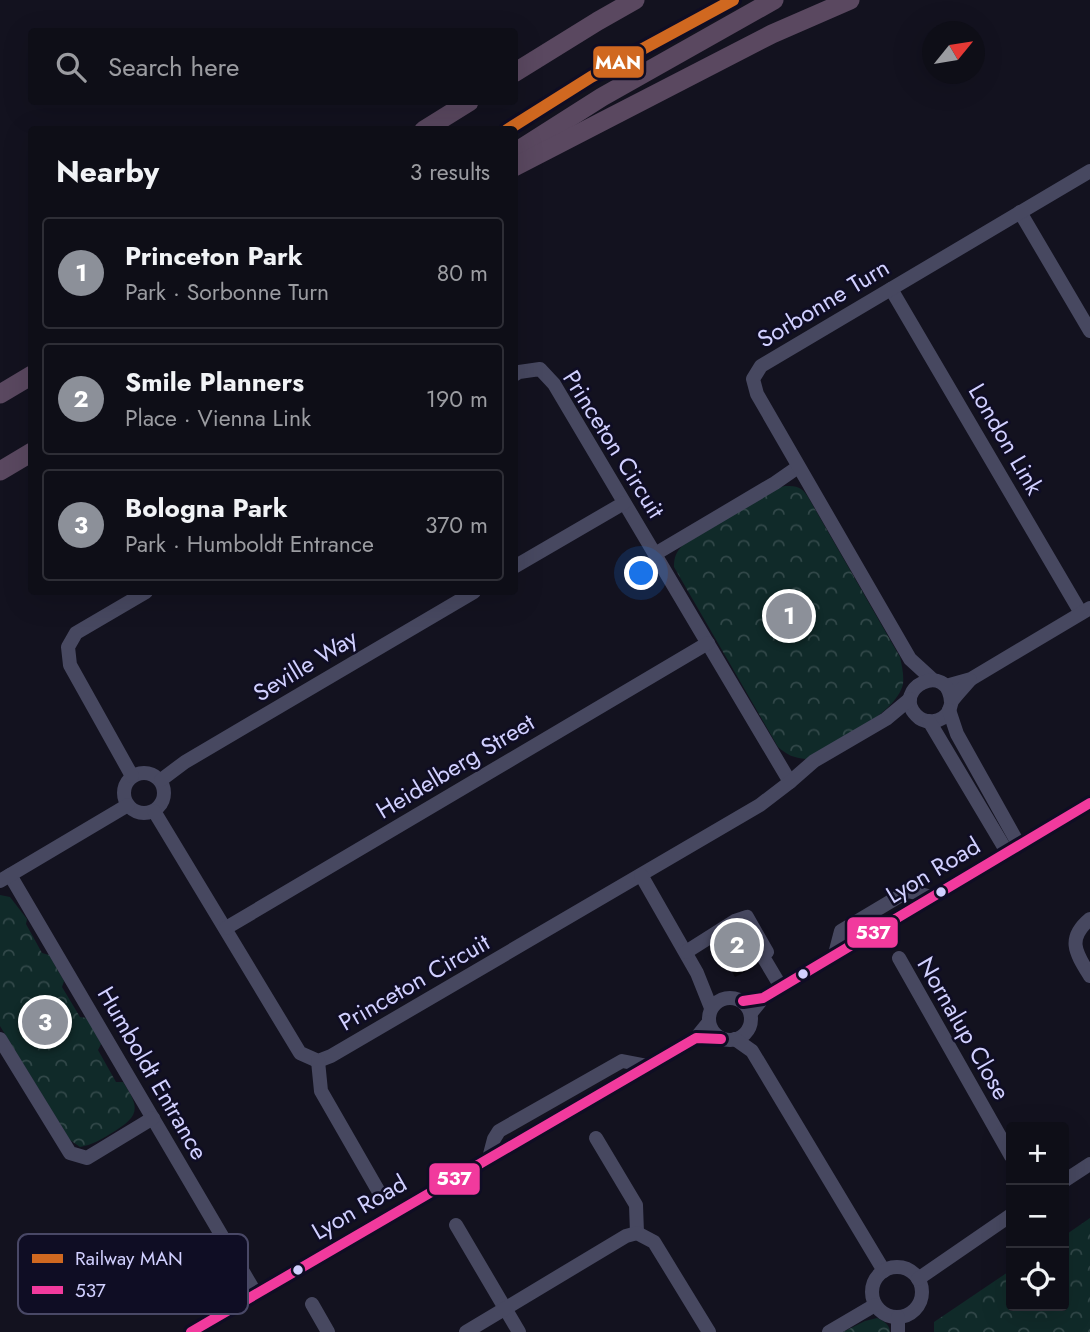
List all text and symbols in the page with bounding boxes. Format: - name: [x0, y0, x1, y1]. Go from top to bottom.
- north arrow: [922, 21, 985, 84]
- search box: [28, 28, 518, 105]
- line badge: MAN: [592, 45, 645, 79]
- icon: search: [52, 48, 90, 86]
- text: Search here: [108, 48, 240, 86]
- text: MAN: [595, 49, 641, 76]
- text: Nearby: [56, 150, 159, 193]
- text: 3 results: [410, 155, 490, 189]
- text: Princeton Park: [125, 237, 303, 275]
- street label: Sorbonne Turn: [750, 250, 896, 356]
- text: 1: [75, 256, 87, 290]
- text: 80 m: [437, 256, 488, 290]
- text: Park · Sorbonne Turn: [125, 275, 329, 309]
- text: Smile Planners: [125, 363, 304, 401]
- street label: Princeton Circuit: [554, 363, 674, 525]
- street label: London Link: [960, 377, 1052, 502]
- text: 2: [73, 382, 89, 416]
- text: 190 m: [426, 382, 488, 416]
- text: Place · Vienna Link: [125, 401, 311, 435]
- text: Bologna Park: [125, 489, 288, 527]
- text: 3: [74, 508, 88, 542]
- text: 370 m: [425, 508, 488, 542]
- text: Park · Humboldt Entrance: [125, 527, 374, 561]
- your location: [624, 556, 658, 590]
- pin: 1: [766, 590, 812, 642]
- street label: Seville Way: [246, 620, 364, 710]
- street label: Heidelberg Street: [369, 705, 541, 827]
- street label: Lyon Road: [879, 828, 987, 912]
- unlabelled marker: [934, 885, 948, 899]
- line badge: 537: [846, 916, 899, 949]
- pin: 2: [714, 919, 760, 971]
- text: 537: [855, 919, 891, 946]
- street label: Princeton Circuit: [332, 925, 496, 1039]
- street label: Nornalup Close: [909, 950, 1019, 1106]
- unlabelled marker: [796, 967, 810, 981]
- street label: Humboldt Entrance: [89, 980, 217, 1166]
- pin: 3: [22, 996, 68, 1048]
- map controls: [1006, 1122, 1069, 1311]
- button: +: [1006, 1122, 1069, 1185]
- line badge: 537: [428, 1162, 481, 1196]
- text: 537: [436, 1165, 472, 1192]
- street label: Lyon Road: [305, 1166, 413, 1248]
- button: −: [1006, 1185, 1069, 1248]
- legend: [18, 1234, 248, 1314]
- text: Railway MAN: [75, 1245, 183, 1272]
- button: locate: [1006, 1248, 1069, 1311]
- unlabelled marker: [291, 1263, 305, 1277]
- text: 537: [75, 1277, 106, 1304]

